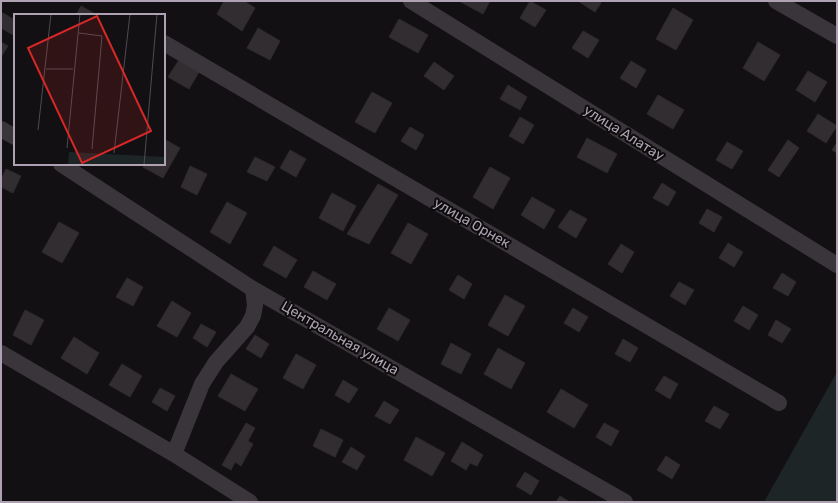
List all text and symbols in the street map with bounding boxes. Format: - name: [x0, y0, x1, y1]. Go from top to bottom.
- inset map: [14, 14, 165, 165]
- street label: улица Алатау: [581, 102, 668, 165]
- street label: улица Орнек: [431, 194, 514, 252]
- street label: Центральная улица: [278, 298, 402, 378]

